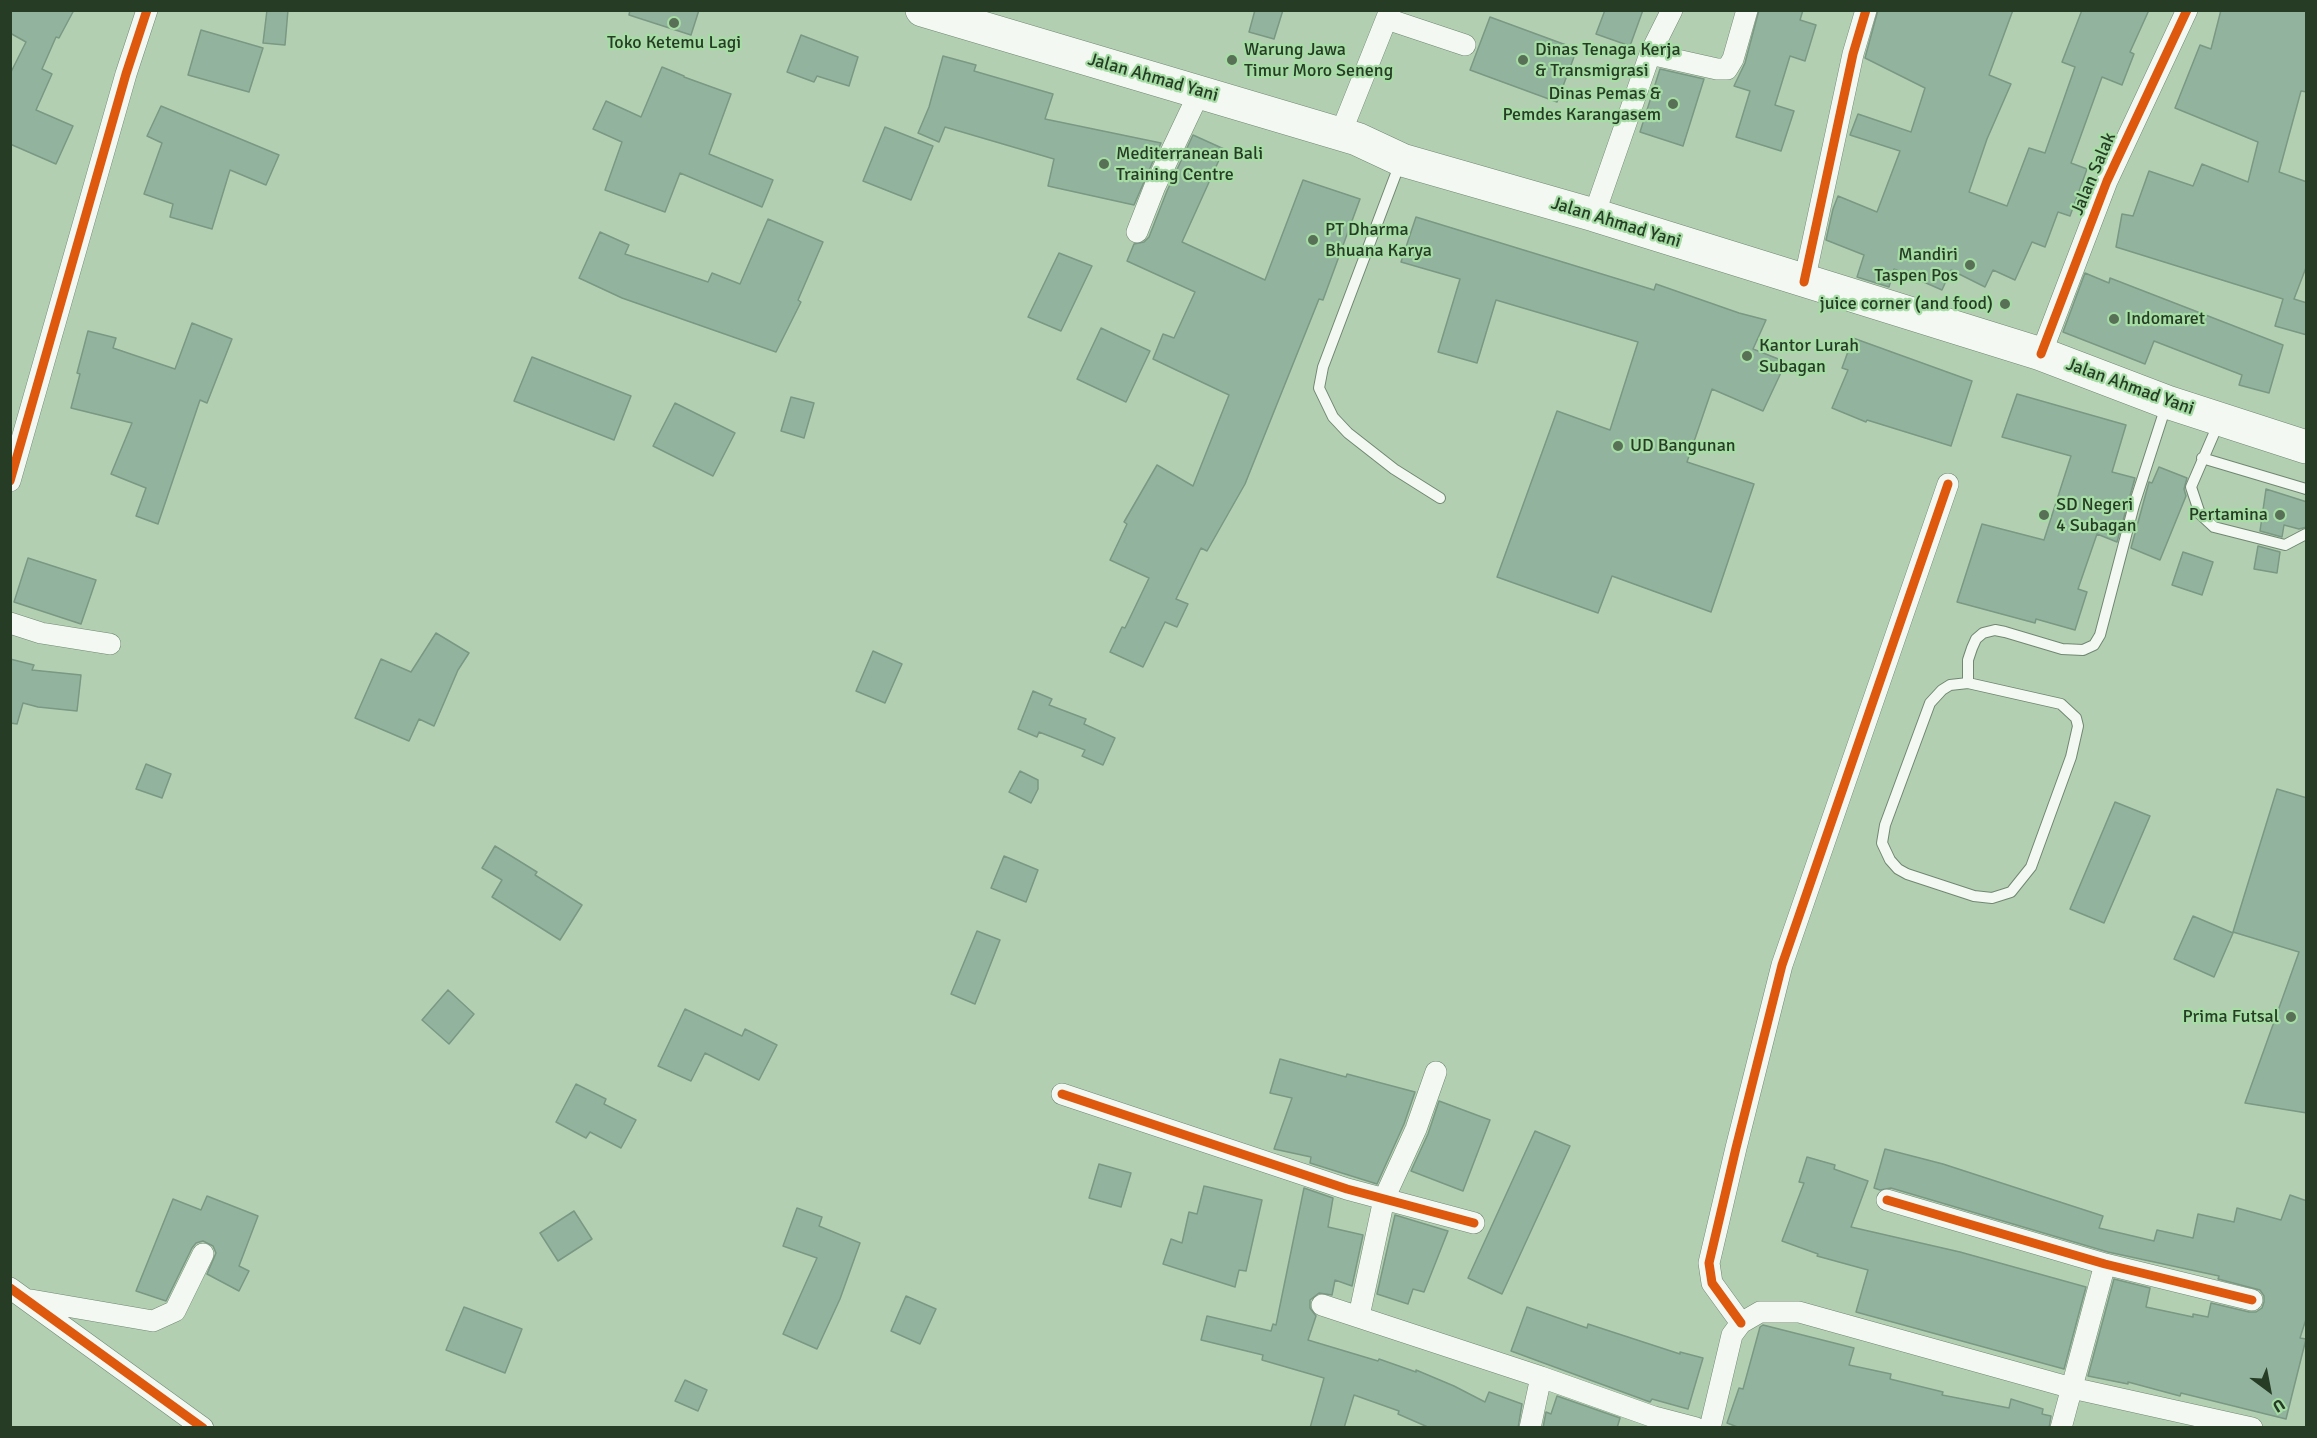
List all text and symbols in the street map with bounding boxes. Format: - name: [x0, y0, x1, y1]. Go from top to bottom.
- marker: Toko Ketemu Lagi: [667, 16, 681, 30]
- place label: Toko Ketemu Lagi: [607, 32, 741, 54]
- place label: Warung Jawa Timur Moro Seneng: [1244, 39, 1393, 82]
- place label: Dinas Tenaga Kerja & Transmigrasi: [1535, 39, 1681, 82]
- street label: Jalan Ahmad Yani: [1085, 49, 1221, 107]
- marker: Warung Jawa Timur Moro Seneng: [1225, 53, 1239, 67]
- marker: Dinas Tenaga Kerja & Transmigrasi: [1516, 53, 1530, 67]
- place label: Dinas Pemas & Pemdes Karangasem: [1502, 83, 1661, 125]
- marker: Dinas Pemas & Pemdes Karangasem: [1666, 97, 1680, 111]
- street label: Jalan Salak: [2067, 129, 2121, 219]
- place label: Mediterranean Bali Training Centre: [1116, 143, 1263, 186]
- marker: Mediterranean Bali Training Centre: [1097, 157, 1111, 171]
- street label: Jalan Ahmad Yani: [1548, 193, 1684, 253]
- place label: PT Dharma Bhuana Karya: [1325, 219, 1432, 262]
- marker: PT Dharma Bhuana Karya: [1306, 233, 1320, 247]
- place label: Mandiri Taspen Pos: [1874, 244, 1958, 286]
- marker: Mandiri Taspen Pos: [1963, 258, 1977, 272]
- place label: juice corner (and food): [1820, 293, 1993, 315]
- marker: juice corner (and food): [1998, 297, 2012, 311]
- place label: Indomaret: [2126, 308, 2205, 330]
- marker: Indomaret: [2107, 312, 2121, 326]
- place label: Kantor Lurah Subagan: [1759, 335, 1859, 378]
- marker: Kantor Lurah Subagan: [1740, 349, 1754, 363]
- street label: Jalan Ahmad Yani: [2063, 354, 2197, 420]
- place label: UD Bangunan: [1630, 435, 1736, 457]
- marker: UD Bangunan: [1611, 439, 1625, 453]
- place label: SD Negeri 4 Subagan: [2056, 494, 2137, 536]
- place label: Pertamina: [2189, 504, 2268, 526]
- marker: SD Negeri 4 Subagan: [2037, 508, 2051, 522]
- marker: Pertamina: [2273, 508, 2287, 522]
- place label: Prima Futsal: [2182, 1006, 2279, 1028]
- marker: Prima Futsal: [2284, 1010, 2298, 1024]
- north arrow: [2239, 1360, 2299, 1420]
- text: U: [2269, 1394, 2288, 1417]

